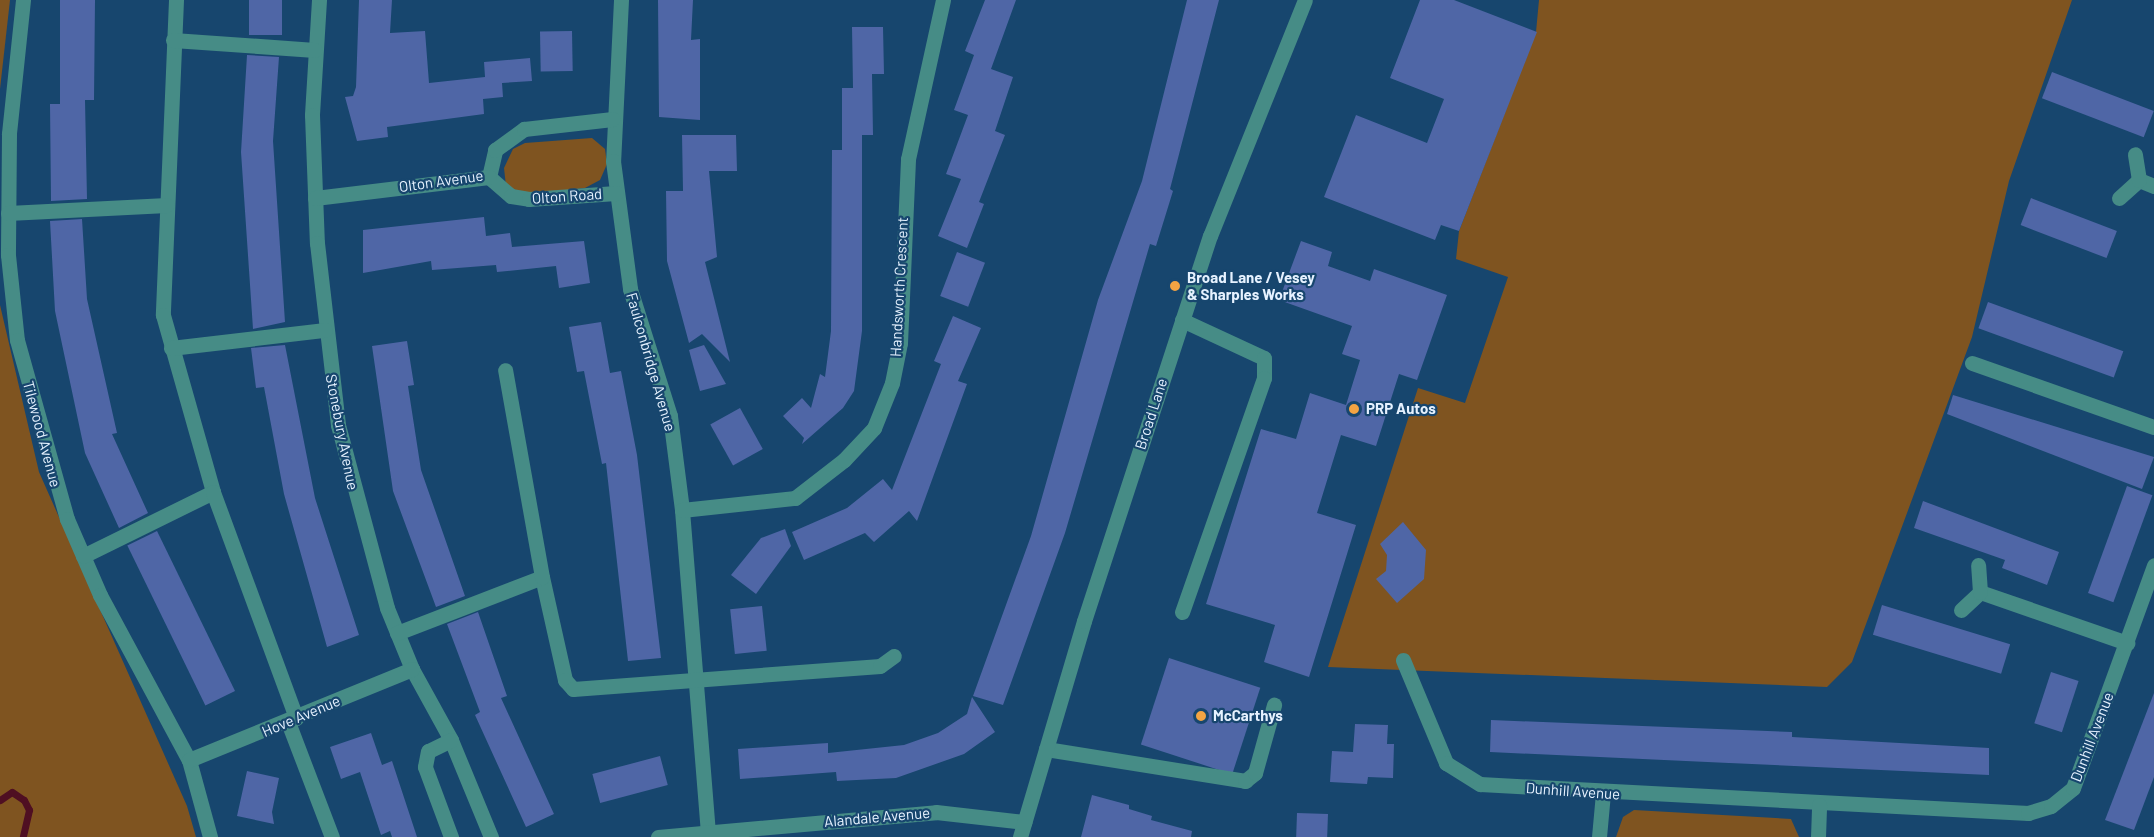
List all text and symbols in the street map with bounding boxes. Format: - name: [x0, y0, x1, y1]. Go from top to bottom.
- street label: Olton Avenue: [398, 166, 484, 196]
- street label: Olton Road: [531, 185, 603, 207]
- street label: Handsworth Crescent: [886, 217, 912, 357]
- place label: Broad Lane / Vesey & Sharples Works: [1187, 268, 1315, 303]
- marker: Broad Lane / Vesey & Sharples Works: [1168, 279, 1182, 293]
- street label: Faulconbridge Avenue: [623, 291, 679, 433]
- street label: Stonebury Avenue: [322, 372, 362, 492]
- street label: Broad Lane: [1131, 376, 1171, 452]
- street label: Tilewood Avenue: [19, 379, 65, 489]
- place label: PRP Autos: [1366, 400, 1436, 418]
- marker: PRP Autos: [1347, 402, 1361, 416]
- street label: Dunhill Avenue: [2067, 690, 2117, 784]
- street label: Hove Avenue: [259, 691, 343, 741]
- place label: McCarthys: [1213, 707, 1283, 725]
- marker: McCarthys: [1194, 709, 1208, 723]
- street label: Dunhill Avenue: [1525, 779, 1621, 803]
- street label: Alandale Avenue: [823, 803, 931, 831]

